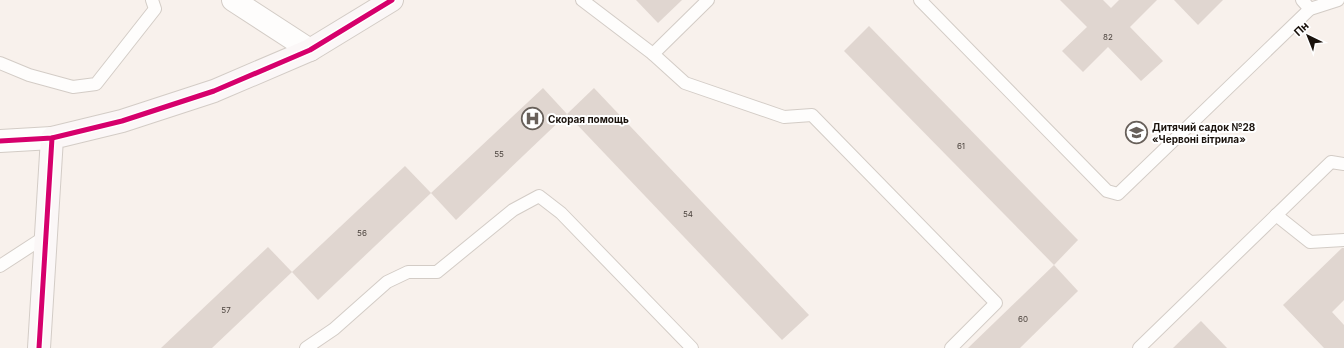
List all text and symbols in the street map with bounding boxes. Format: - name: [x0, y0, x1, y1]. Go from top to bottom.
- north arrow: [1288, 16, 1328, 56]
- text: Пн: [1291, 18, 1312, 39]
- house number: 82: [1103, 32, 1113, 42]
- hospital icon: Скорая помощь: [520, 106, 546, 132]
- place label: Скорая помощь: [548, 113, 629, 125]
- school or university icon: Дитячий садок №28 «Червоні вітрила»: [1123, 120, 1149, 146]
- place label: Дитячий садок №28 «Червоні вітрила»: [1152, 121, 1256, 145]
- house number: 61: [957, 141, 965, 151]
- house number: 55: [494, 149, 504, 159]
- house number: 54: [683, 209, 693, 219]
- house number: 56: [357, 228, 367, 238]
- house number: 57: [221, 305, 231, 315]
- house number: 60: [1018, 314, 1028, 324]

